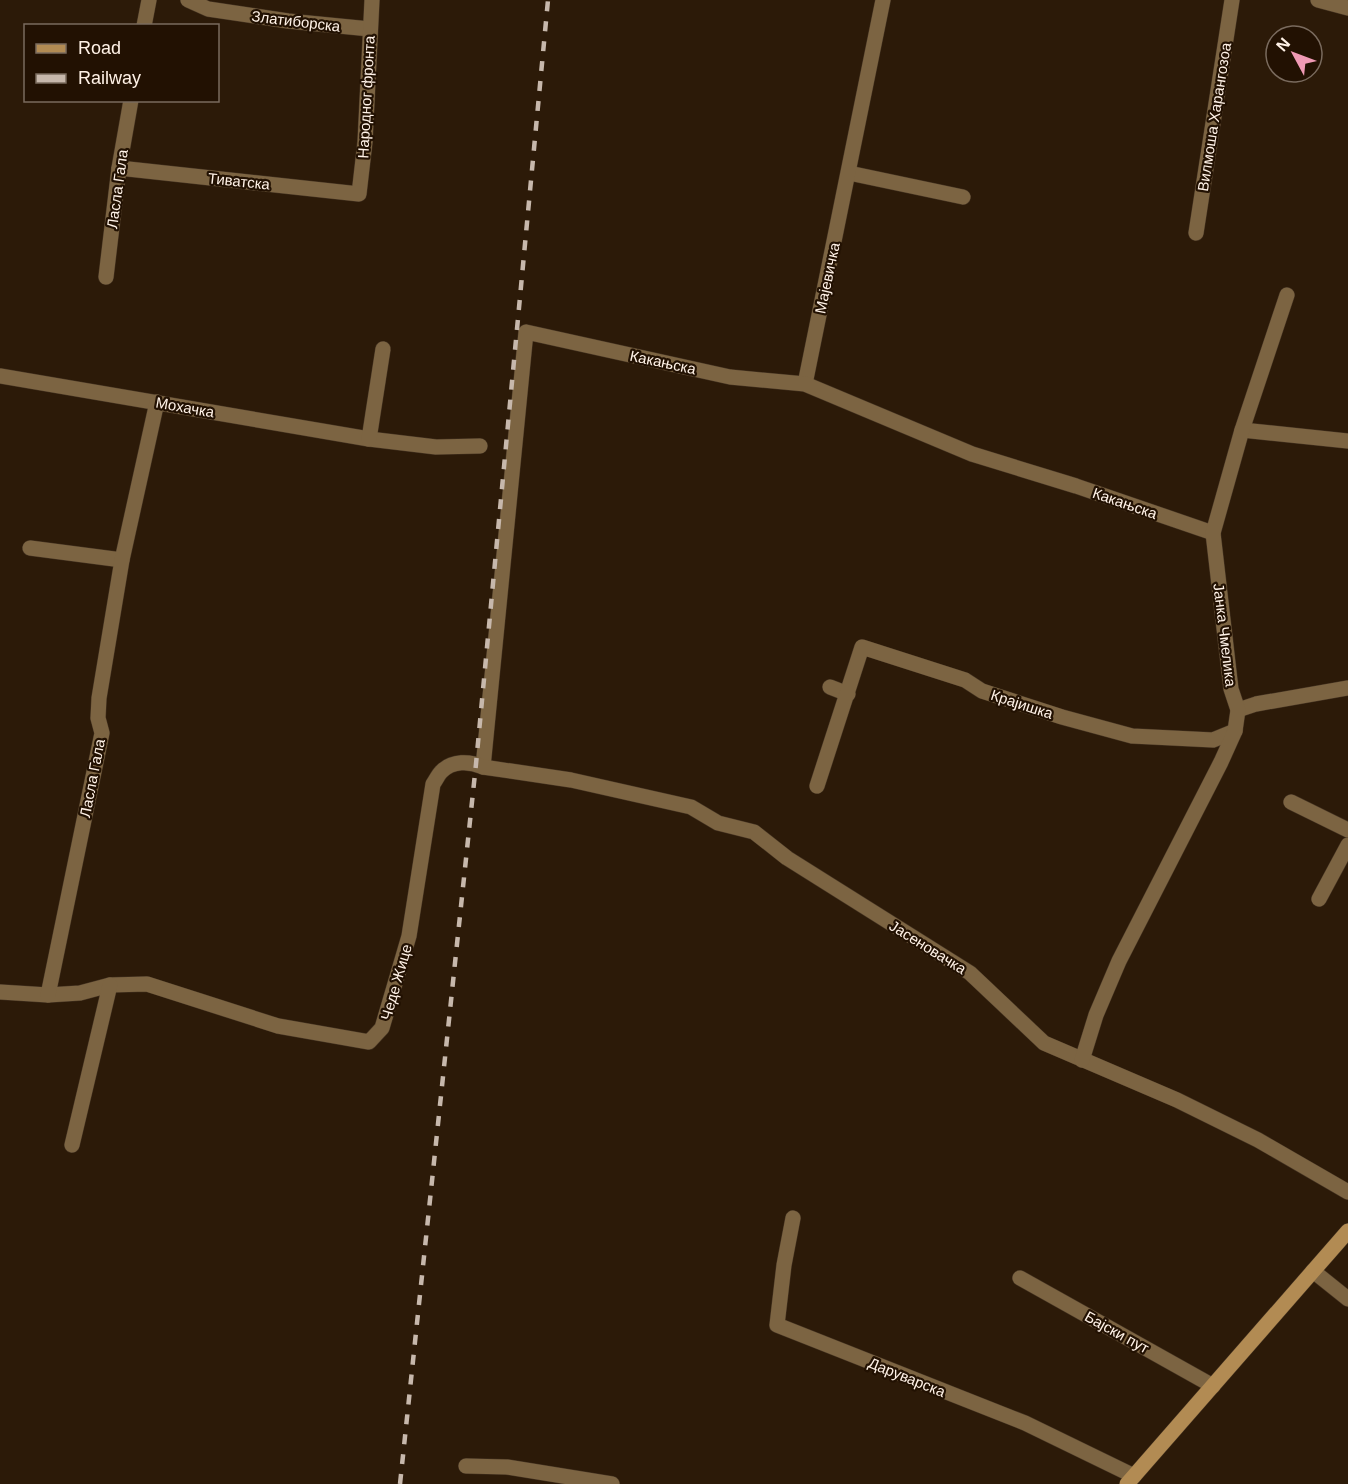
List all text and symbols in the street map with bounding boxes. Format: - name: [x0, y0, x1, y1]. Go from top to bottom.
- street label: Златиборска: [251, 7, 342, 35]
- legend: [24, 24, 219, 102]
- north arrow: [1264, 24, 1324, 84]
- street label: Народног фронта: [354, 35, 378, 159]
- text: N: [1273, 35, 1293, 54]
- text: Road: [78, 38, 121, 58]
- street label: Вилмоша Харангозоа: [1194, 41, 1234, 193]
- text: Railway: [78, 68, 141, 88]
- street label: Ласла Гала: [103, 148, 131, 230]
- street label: Тиватска: [207, 169, 271, 193]
- street label: Мајевичка: [811, 240, 843, 315]
- street label: Какањска: [628, 347, 698, 377]
- street label: Мохачка: [154, 393, 216, 421]
- street label: Какањска: [1090, 484, 1160, 522]
- street label: Јанка Чмелика: [1210, 582, 1240, 688]
- street label: Крајишка: [989, 686, 1056, 722]
- street label: Ласла Гала: [76, 737, 108, 819]
- street label: Јасеновачка: [887, 917, 970, 978]
- street label: Чеде Жице: [377, 942, 415, 1022]
- street label: Бајски пут: [1082, 1307, 1152, 1357]
- street label: Даруварска: [866, 1354, 949, 1400]

